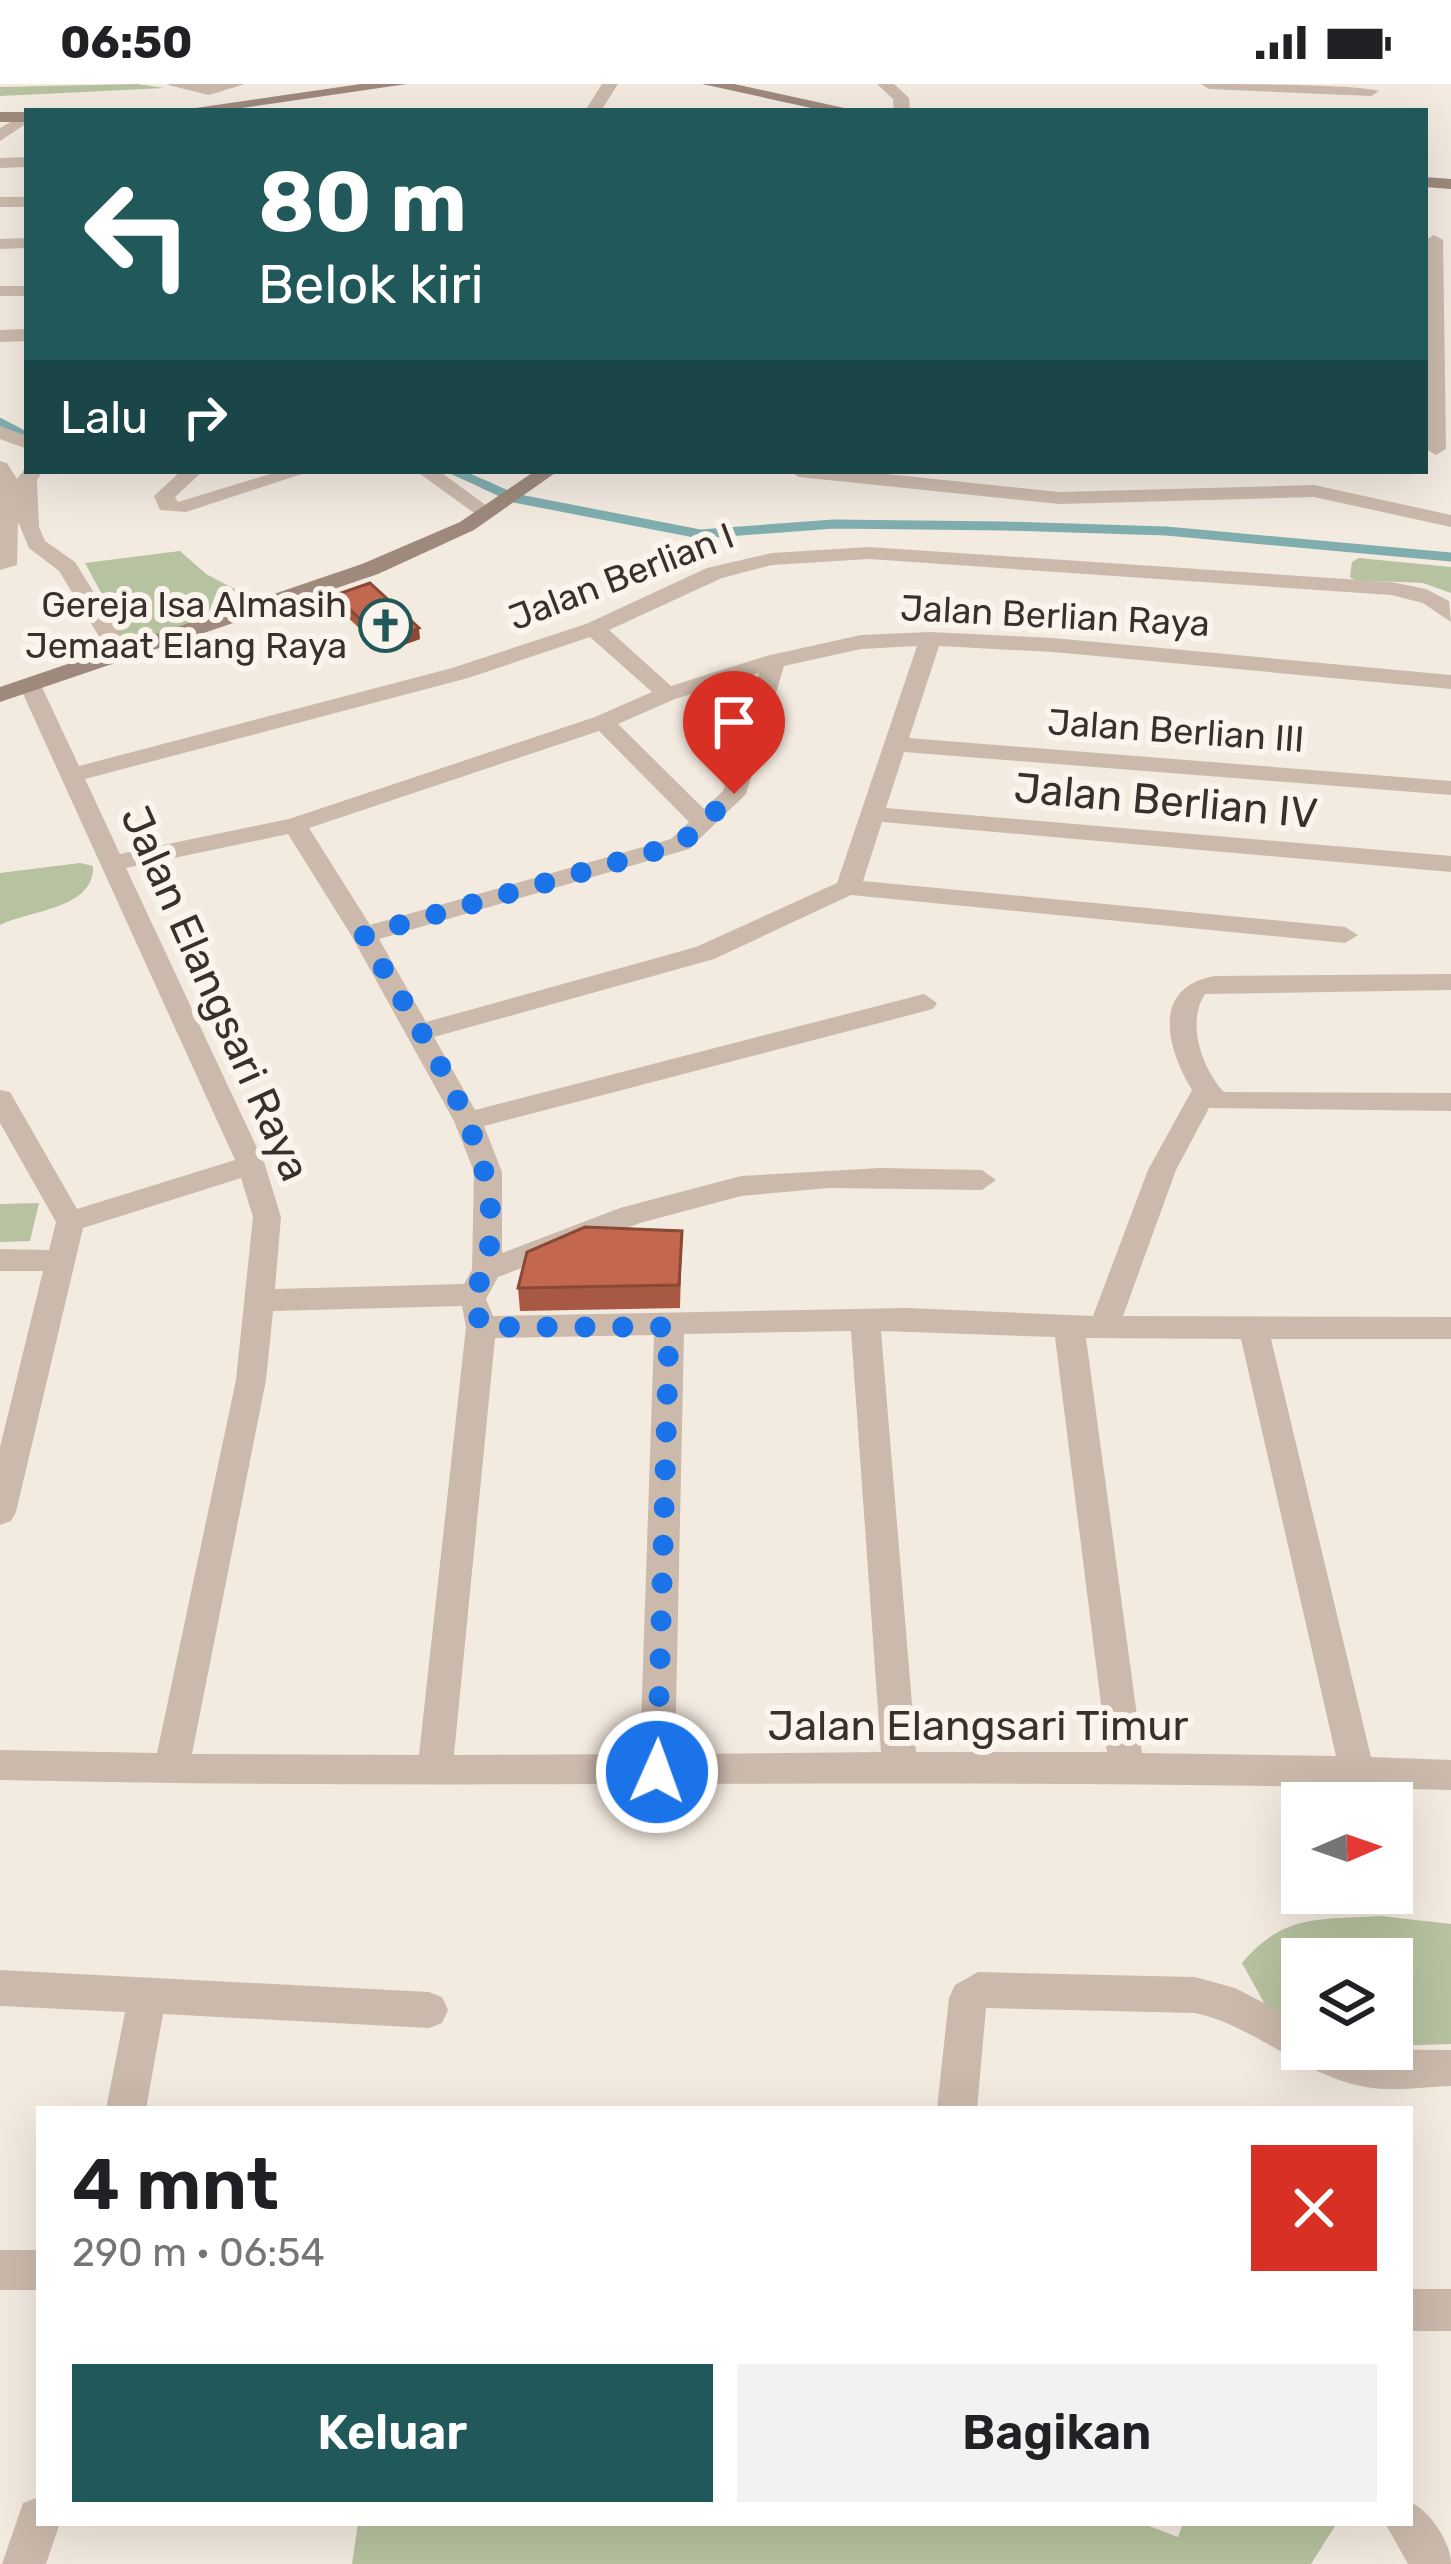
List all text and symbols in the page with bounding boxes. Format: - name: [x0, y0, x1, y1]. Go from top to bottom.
- text: 06:50: [60, 16, 193, 69]
- text: 80 m: [258, 152, 467, 252]
- icon: left: [60, 156, 216, 312]
- text: Belok kiri: [258, 253, 484, 317]
- icon: right: [172, 384, 238, 450]
- text: Lalu: [60, 391, 148, 444]
- street label: Jalan Berlian I: [503, 514, 740, 639]
- place label: Gereja Isa Almasih Jemaat Elang Raya: [25, 583, 347, 667]
- street label: Jalan Berlian Raya: [899, 586, 1211, 645]
- church icon: Gereja Isa Almasih Jemaat Elang Raya: [358, 597, 414, 653]
- pin: [683, 671, 785, 794]
- icon: arrive: [701, 689, 767, 755]
- street label: Jalan Berlian III: [1046, 700, 1306, 761]
- street label: Jalan Berlian IV: [1012, 763, 1320, 839]
- street label: Jalan Elangsari Raya: [110, 798, 320, 1189]
- street label: Jalan Elangsari Timur: [767, 1701, 1189, 1751]
- position arrow: [594, 1709, 720, 1835]
- north arrow: [1281, 1782, 1413, 1914]
- map controls: [1281, 1782, 1413, 2070]
- button: layers: [1281, 1938, 1413, 2070]
- text: 4 mnt: [72, 2142, 279, 2227]
- button: close: [1251, 2145, 1377, 2271]
- text: 290 m · 06:54: [72, 2230, 325, 2276]
- button: Keluar: [72, 2364, 713, 2502]
- button: Bagikan: [737, 2364, 1377, 2502]

